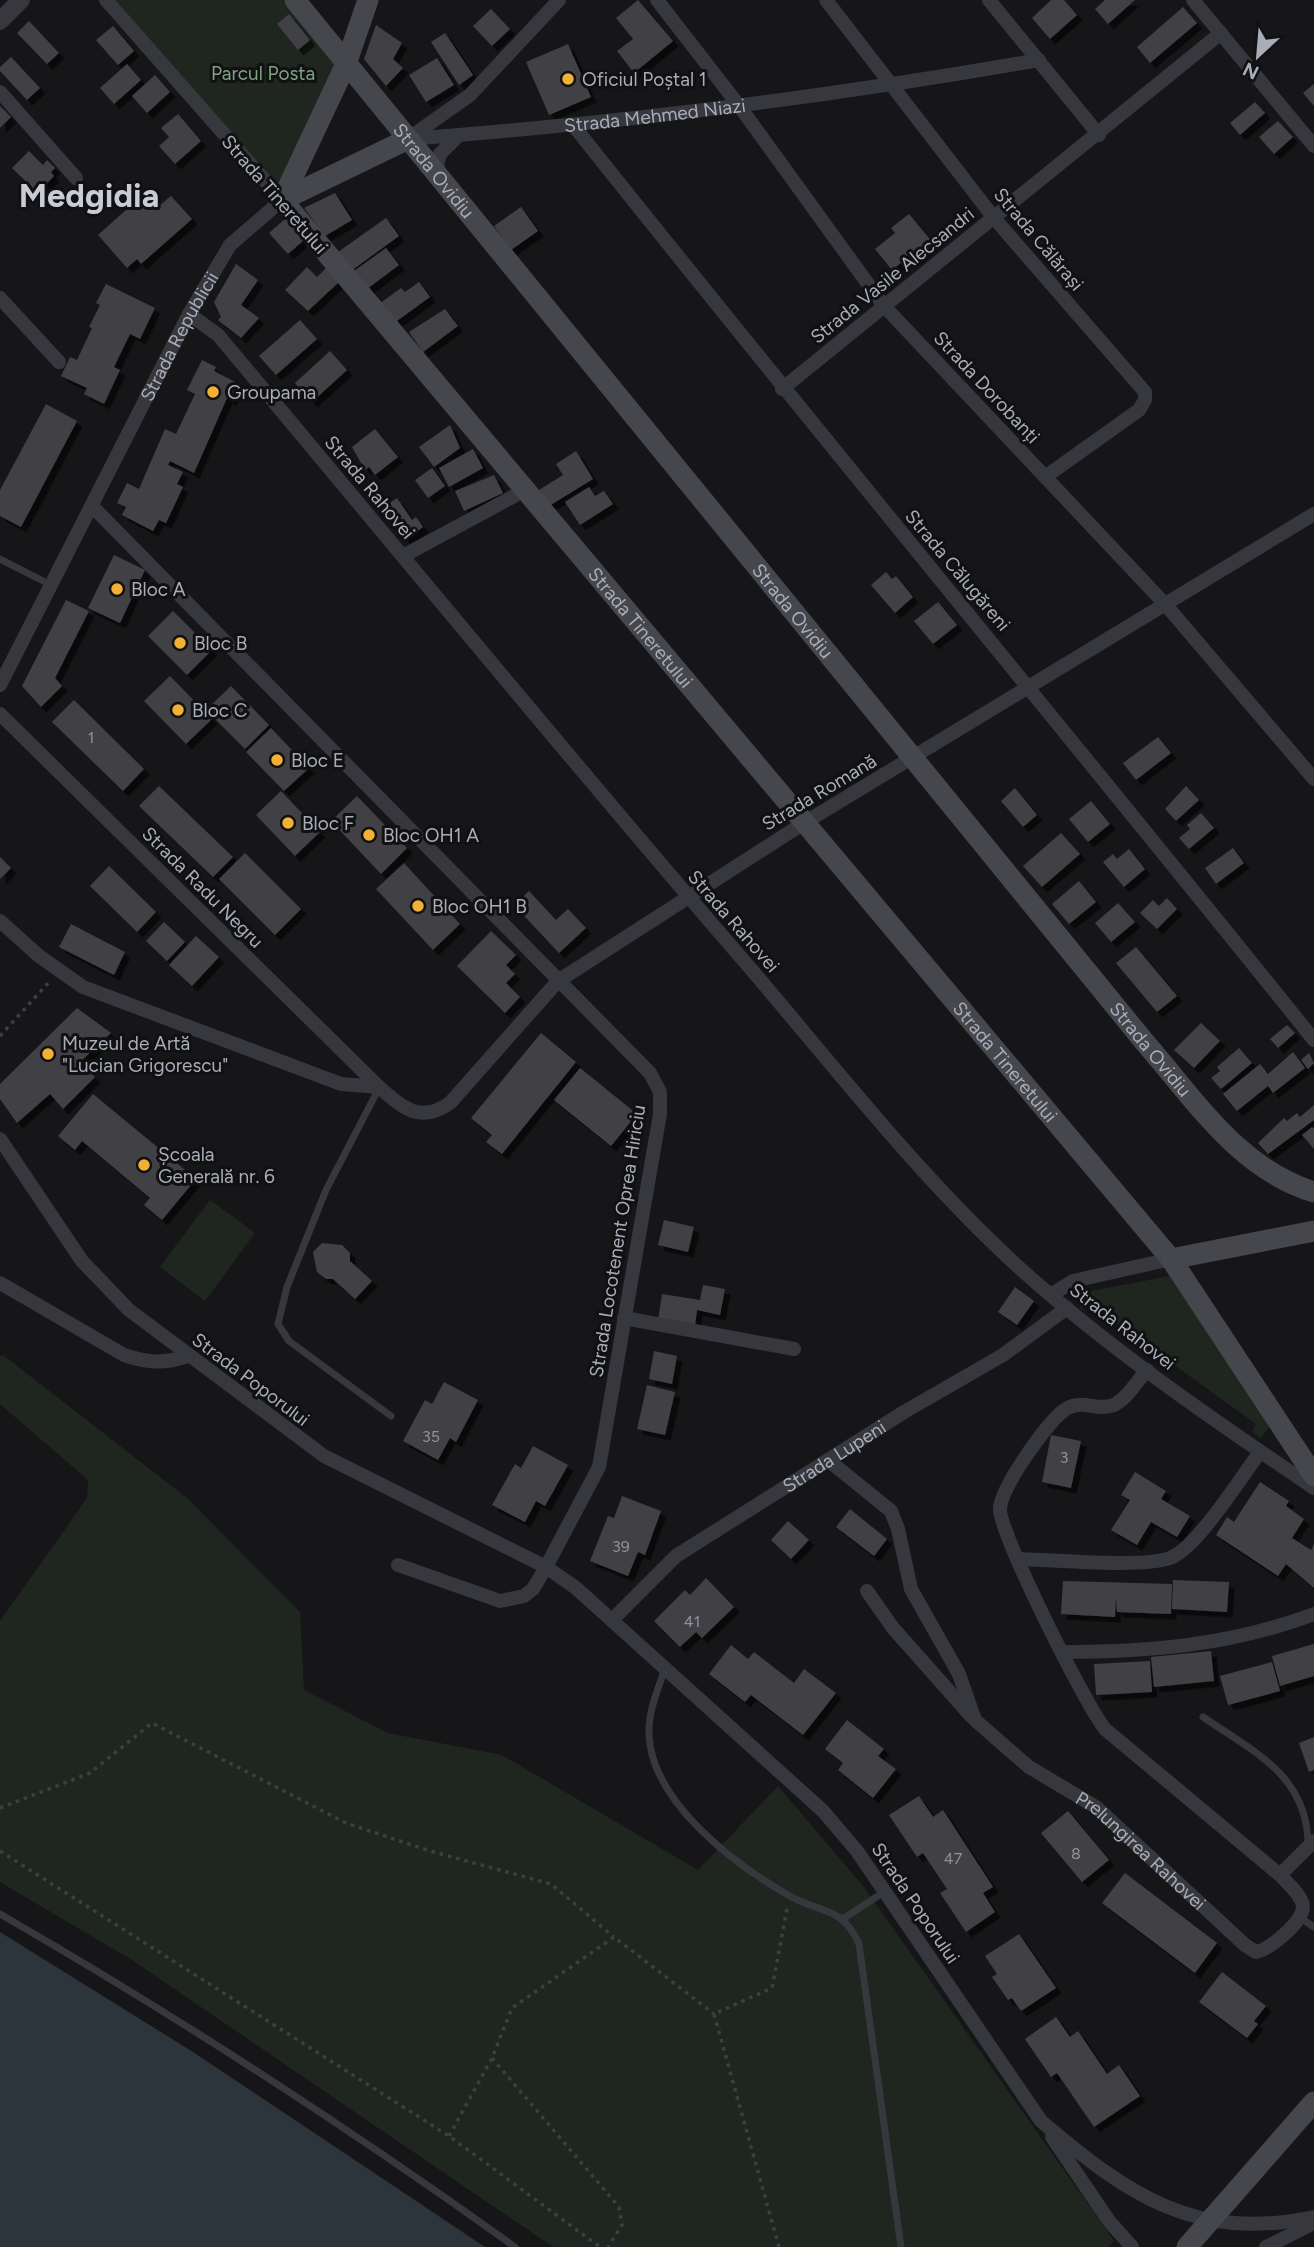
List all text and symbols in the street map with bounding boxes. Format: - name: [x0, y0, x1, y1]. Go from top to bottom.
- north arrow: [1223, 21, 1293, 91]
- text: N: [1239, 57, 1262, 84]
- park label: Parcul Posta: [211, 62, 315, 85]
- place label: Oficiul Poștal 1: [582, 68, 707, 91]
- marker: Oficiul Poștal 1: [560, 71, 576, 87]
- street label: Strada Mehmed Niazi: [563, 94, 747, 137]
- street label: Strada Ovidiu: [388, 119, 479, 223]
- street label: Strada Tineretului: [217, 130, 333, 259]
- district label: Medgidia: [19, 176, 159, 215]
- street label: Strada Călărași: [989, 183, 1088, 295]
- street label: Strada Vasile Alecsandri: [806, 202, 979, 348]
- street label: Strada Republicii: [136, 268, 224, 405]
- street label: Strada Dorobanți: [929, 326, 1045, 448]
- place label: Groupama: [227, 381, 316, 404]
- marker: Groupama: [205, 384, 221, 400]
- street label: Strada Rahovei: [320, 431, 420, 544]
- street label: Strada Călugăreni: [900, 505, 1015, 636]
- street label: Strada Ovidiu: [747, 559, 838, 663]
- street label: Strada Tineretului: [583, 563, 698, 693]
- place label: Bloc A: [131, 578, 186, 601]
- marker: Bloc A: [109, 581, 125, 597]
- place label: Bloc B: [194, 632, 247, 655]
- marker: Bloc B: [172, 635, 188, 651]
- place label: Bloc C: [192, 699, 248, 722]
- marker: Bloc C: [170, 702, 186, 718]
- house number: 1: [88, 728, 94, 747]
- place label: Bloc E: [291, 749, 344, 772]
- street label: Strada Romană: [758, 749, 881, 836]
- marker: Bloc E: [269, 752, 285, 768]
- place label: Bloc F: [302, 812, 354, 835]
- marker: Bloc F: [280, 815, 296, 831]
- street label: Strada Radu Negru: [137, 822, 268, 953]
- place label: Bloc OH1 A: [383, 824, 479, 847]
- marker: Bloc OH1 A: [361, 827, 377, 843]
- street label: Strada Rahovei: [683, 866, 784, 977]
- place label: Bloc OH1 B: [432, 895, 527, 918]
- marker: Bloc OH1 B: [410, 898, 426, 914]
- street label: Strada Tineretului: [948, 997, 1062, 1127]
- street label: Strada Ovidiu: [1105, 998, 1196, 1101]
- place label: Muzeul de Artă "Lucian Grigorescu": [62, 1032, 228, 1077]
- marker: Muzeul de Artă "Lucian Grigorescu": [40, 1046, 56, 1062]
- street label: Strada Locotenent Oprea Hiriciu: [585, 1103, 650, 1379]
- place label: Școala Generală nr. 6: [158, 1143, 275, 1188]
- marker: Școala Generală nr. 6: [136, 1157, 152, 1173]
- street label: Strada Rahovei: [1065, 1278, 1180, 1375]
- street label: Strada Poporului: [188, 1328, 314, 1431]
- street label: Strada Lupeni: [778, 1415, 890, 1498]
- house number: 35: [422, 1427, 440, 1446]
- house number: 3: [1060, 1448, 1068, 1467]
- house number: 39: [612, 1537, 630, 1556]
- house number: 41: [684, 1612, 700, 1631]
- street label: Prelungirea Rahovei: [1071, 1787, 1211, 1915]
- street label: Strada Poporului: [867, 1838, 964, 1968]
- house number: 8: [1071, 1844, 1081, 1863]
- house number: 47: [944, 1849, 963, 1868]

